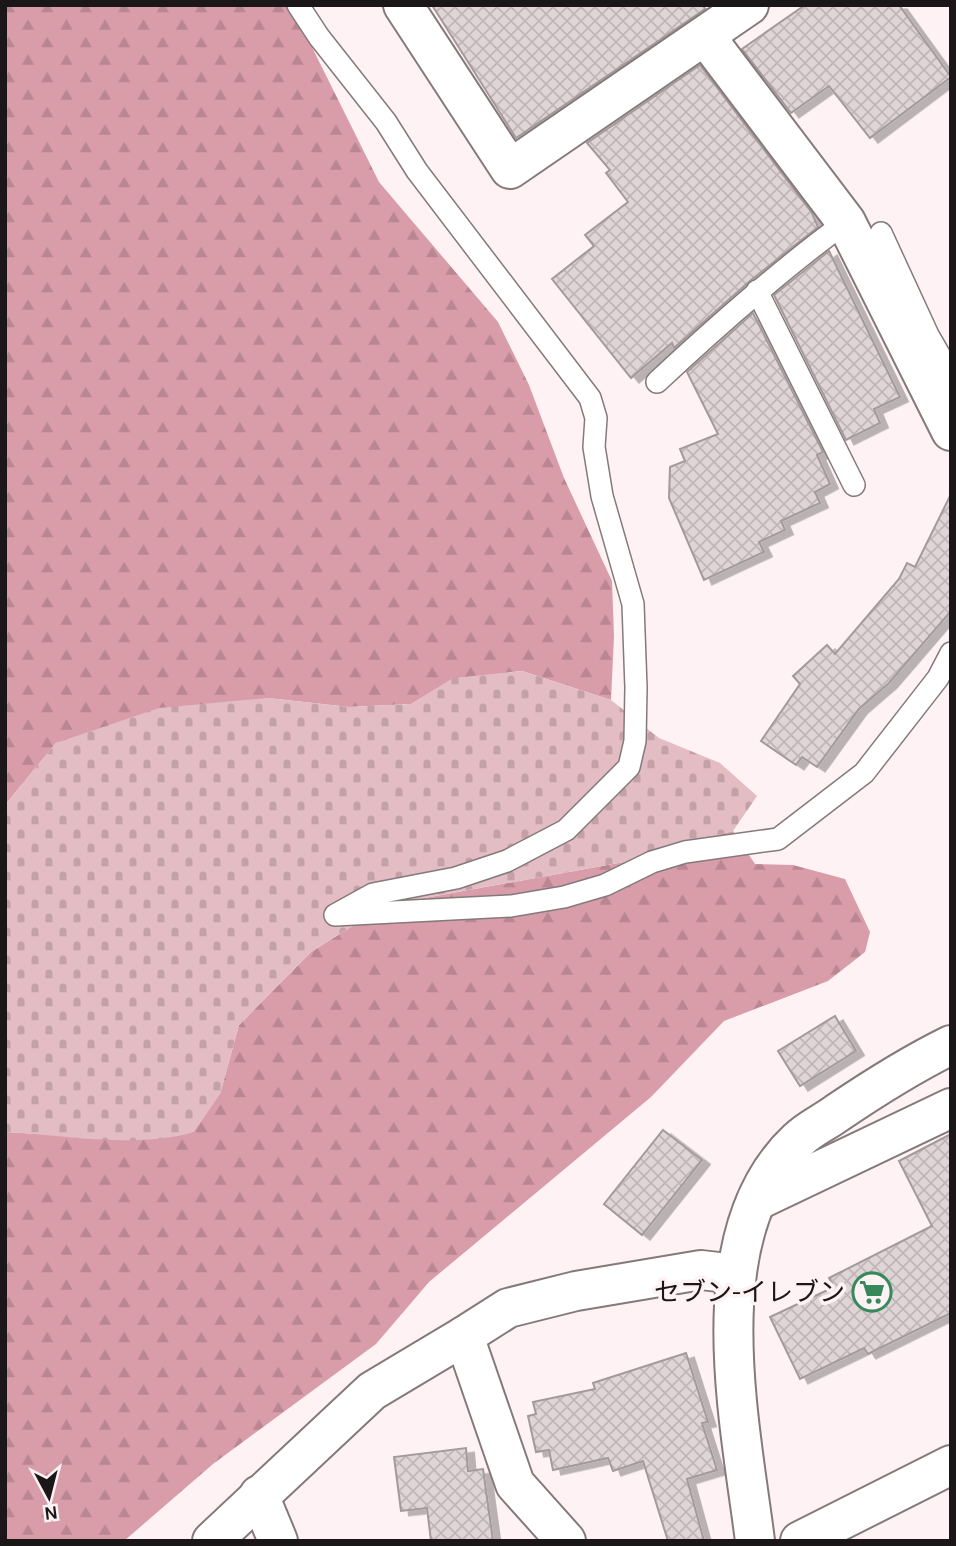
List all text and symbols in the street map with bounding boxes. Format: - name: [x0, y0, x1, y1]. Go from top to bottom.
- supermarket icon: セブン-イレブン: [851, 1271, 893, 1313]
- place label: セブン-イレブン: [654, 1277, 845, 1308]
- north arrow: [14, 1462, 84, 1532]
- text: N: [43, 1501, 59, 1525]

